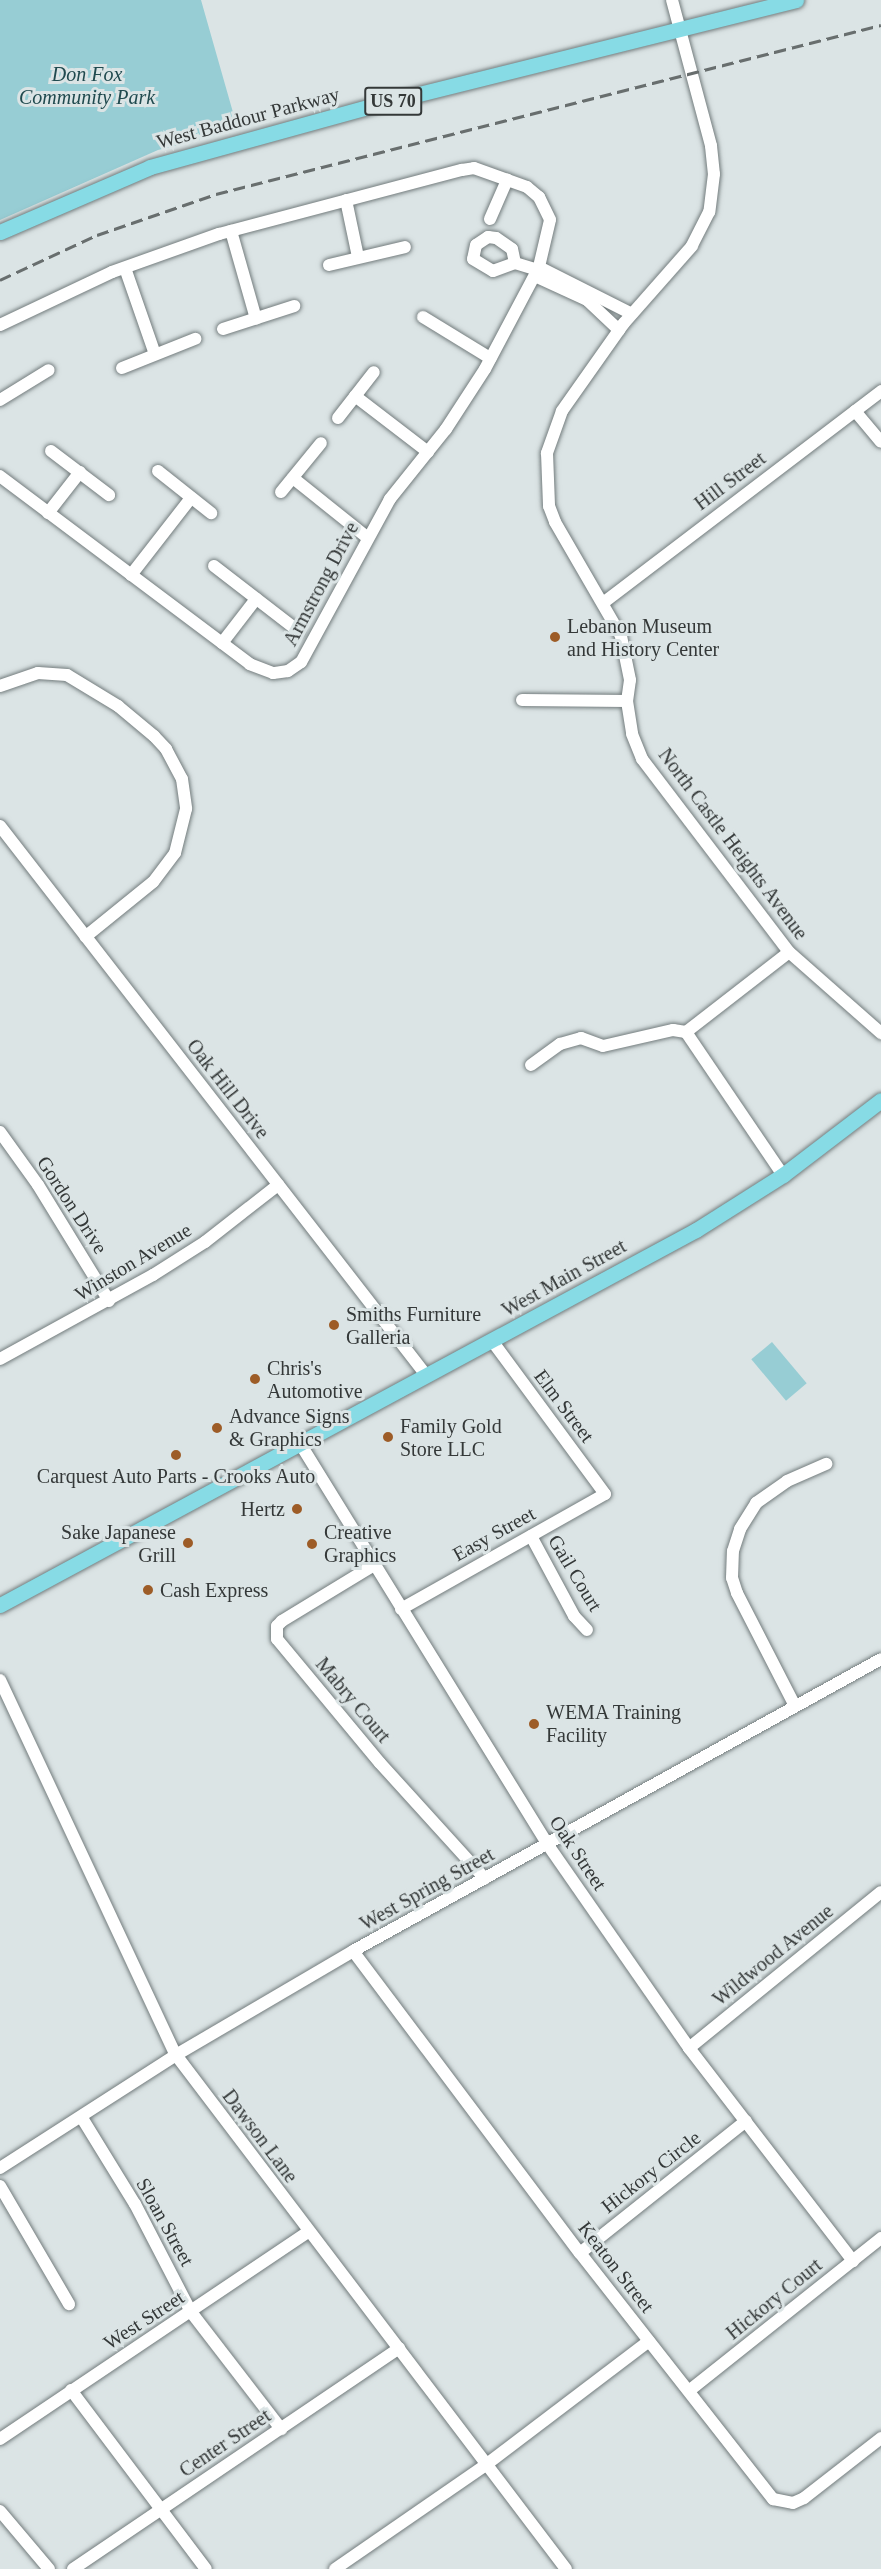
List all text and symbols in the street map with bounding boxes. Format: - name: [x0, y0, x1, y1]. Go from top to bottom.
- park label: Don Fox Community Park: [19, 63, 155, 110]
- street label: West Baddour Parkway: [154, 82, 342, 154]
- road number: US 70: [363, 86, 423, 116]
- street label: Hill Street: [690, 447, 770, 515]
- street label: Armstrong Drive: [278, 518, 364, 650]
- place label: Lebanon Museum and History Center: [567, 614, 719, 661]
- marker: Lebanon Museum and History Center: [548, 630, 562, 644]
- street label: North Castle Heights Avenue: [653, 743, 813, 945]
- street label: Oak Hill Drive: [182, 1034, 274, 1144]
- street label: Gordon Drive: [32, 1152, 112, 1258]
- street label: Winston Avenue: [70, 1218, 196, 1306]
- street label: West Main Street: [498, 1234, 630, 1322]
- place label: Smiths Furniture Galleria: [346, 1302, 481, 1349]
- marker: Smiths Furniture Galleria: [327, 1318, 341, 1332]
- place label: Chris's Automotive: [267, 1356, 363, 1403]
- street label: Elm Street: [529, 1365, 599, 1447]
- marker: Chris's Automotive: [248, 1372, 262, 1386]
- place label: Advance Signs & Graphics: [229, 1404, 350, 1451]
- place label: Family Gold Store LLC: [400, 1414, 502, 1461]
- marker: Advance Signs & Graphics: [210, 1421, 224, 1435]
- marker: Family Gold Store LLC: [381, 1430, 395, 1444]
- marker: Carquest Auto Parts - Crooks Auto: [169, 1448, 183, 1462]
- place label: Carquest Auto Parts - Crooks Auto: [36, 1464, 316, 1488]
- place label: Hertz: [241, 1497, 285, 1521]
- marker: Hertz: [290, 1502, 304, 1516]
- street label: Easy Street: [449, 1502, 539, 1566]
- place label: Sake Japanese Grill: [61, 1520, 176, 1567]
- place label: Creative Graphics: [324, 1520, 396, 1567]
- street label: Gail Court: [543, 1530, 607, 1616]
- marker: Sake Japanese Grill: [181, 1536, 195, 1550]
- marker: Creative Graphics: [305, 1537, 319, 1551]
- place label: Cash Express: [160, 1578, 268, 1602]
- marker: Cash Express: [141, 1583, 155, 1597]
- street label: Mabry Court: [310, 1652, 396, 1748]
- place label: WEMA Training Facility: [546, 1700, 682, 1747]
- marker: WEMA Training Facility: [527, 1717, 541, 1731]
- street label: Oak Street: [544, 1811, 612, 1895]
- street label: West Spring Street: [356, 1842, 498, 1936]
- street label: Wildwood Avenue: [707, 1899, 839, 2011]
- street label: Dawson Lane: [217, 2085, 303, 2187]
- street label: Hickory Circle: [597, 2126, 705, 2218]
- street label: Sloan Street: [131, 2174, 199, 2270]
- street label: Keaton Street: [573, 2217, 659, 2317]
- street label: Hickory Court: [721, 2253, 827, 2345]
- street label: West Street: [99, 2285, 189, 2355]
- street label: Center Street: [175, 2404, 275, 2482]

